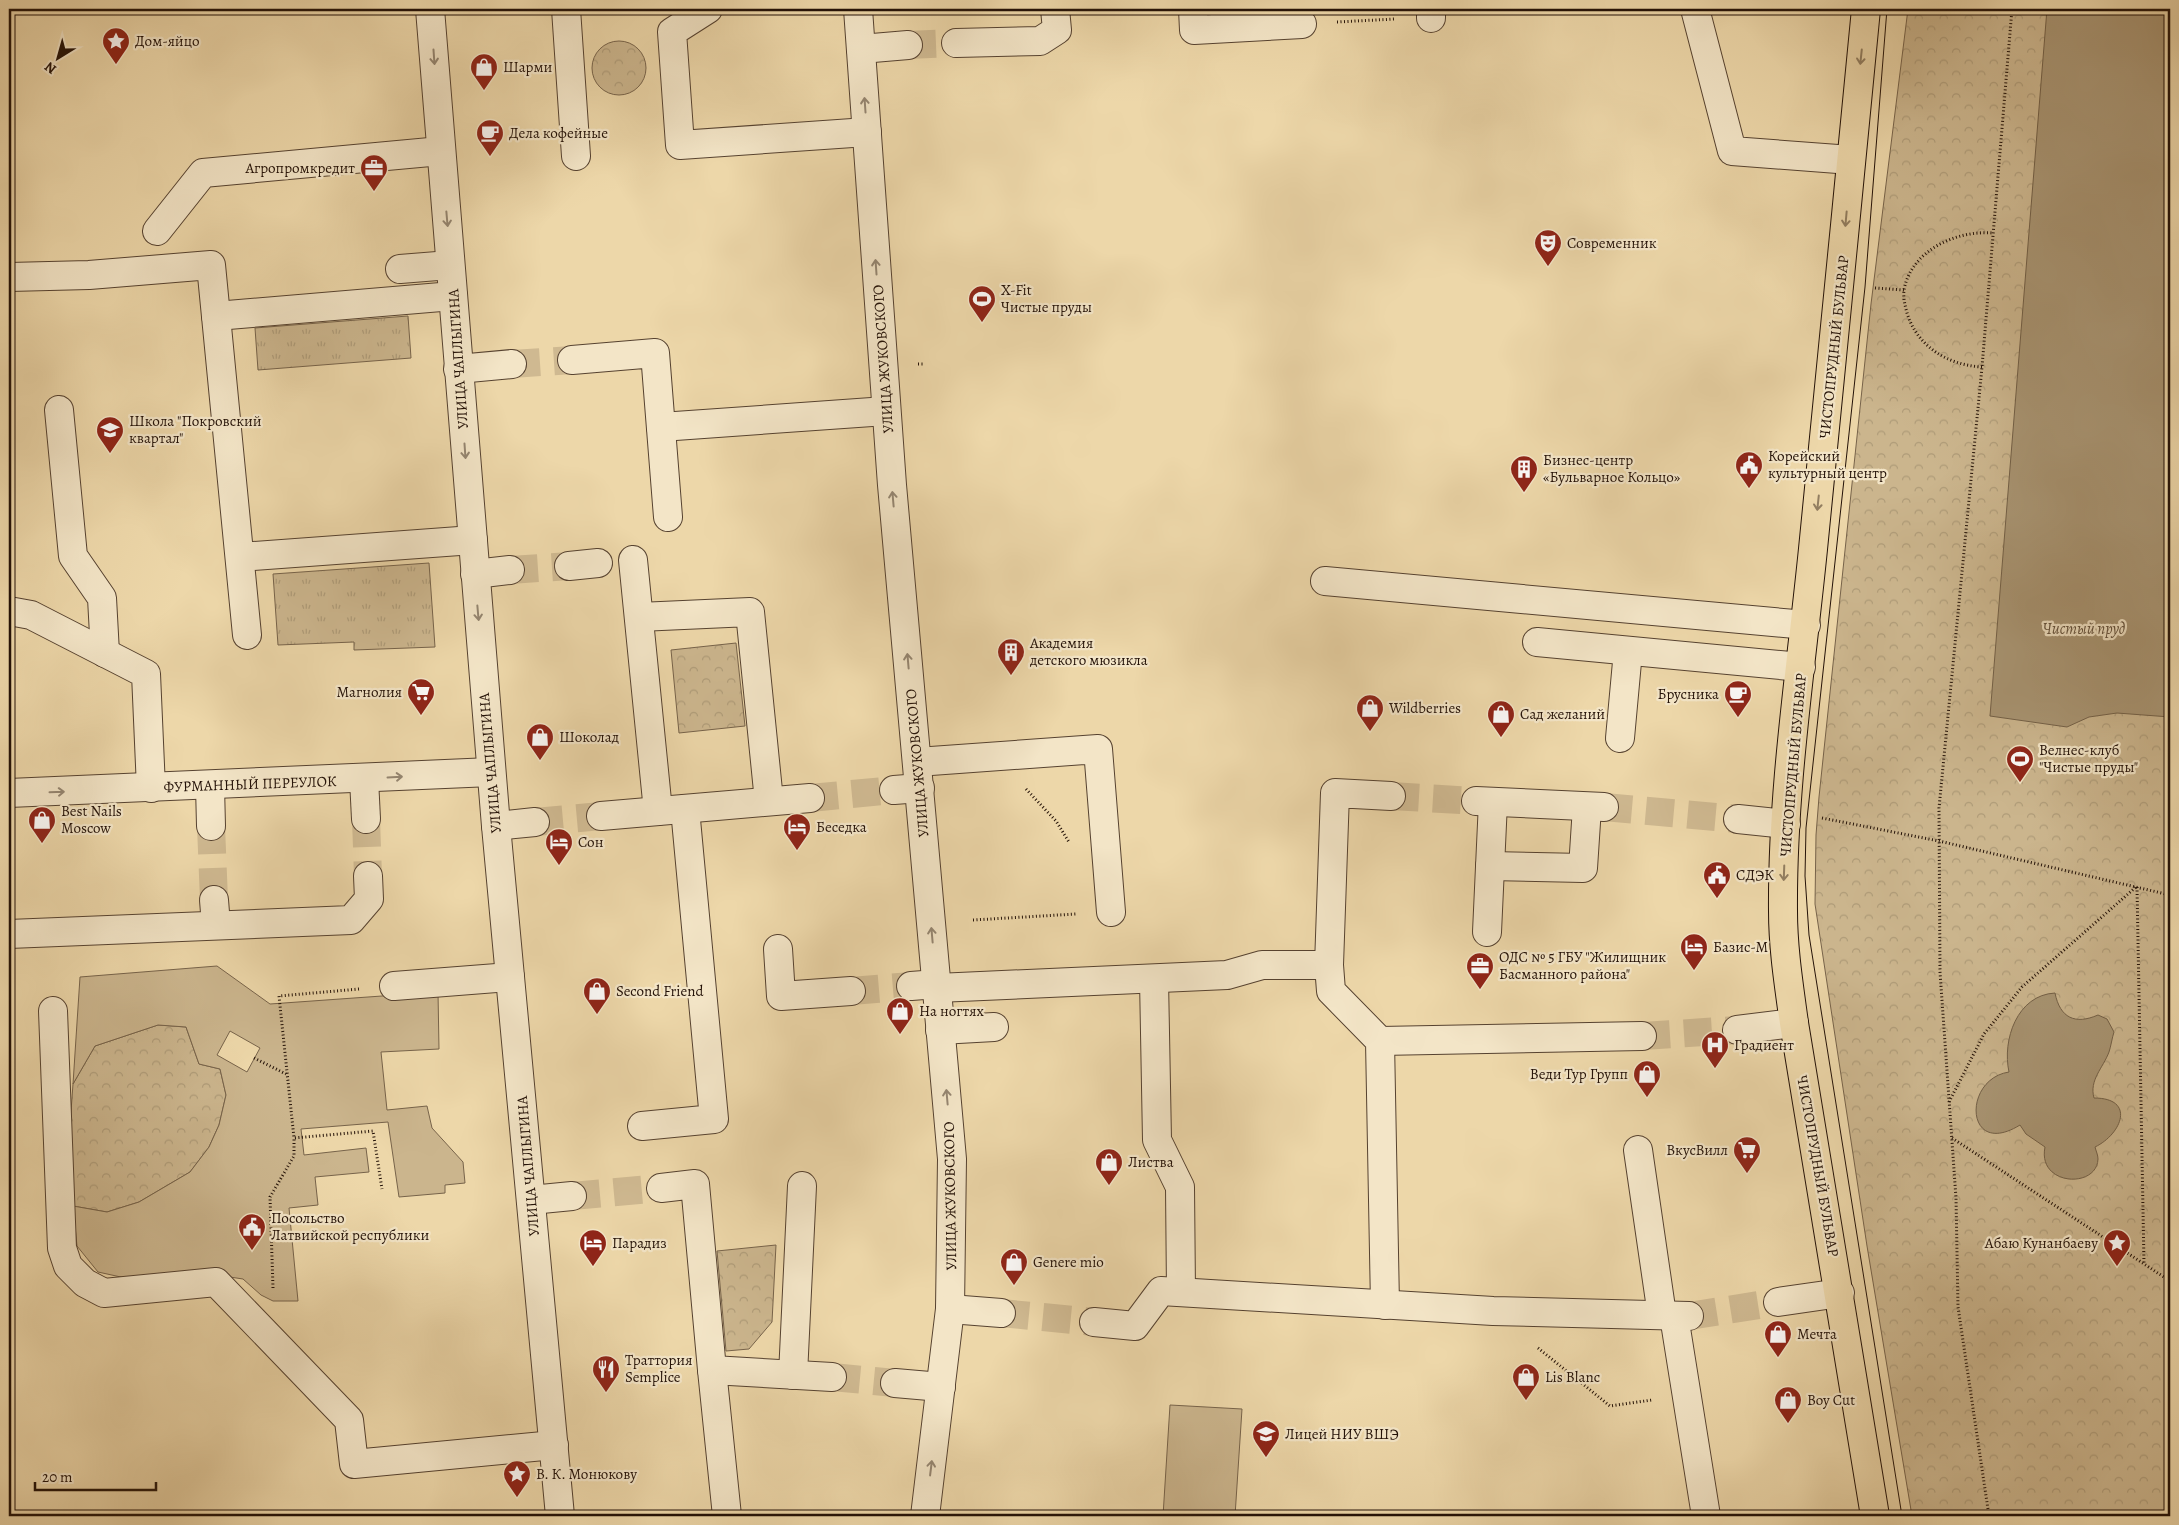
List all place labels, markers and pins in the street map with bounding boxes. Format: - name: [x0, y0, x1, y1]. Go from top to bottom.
- place icon: Дом-яйцо: [101, 26, 131, 65]
- place label: Дом-яйцо: [135, 31, 200, 51]
- shop icon: Шарми: [469, 52, 499, 91]
- place label: Шарми: [503, 57, 553, 77]
- cafe icon: Дела кофейные: [475, 118, 505, 157]
- place label: Дела кофейные: [509, 123, 608, 143]
- office icon: Агропромкредит: [359, 153, 389, 192]
- place label: Агропромкредит: [244, 158, 355, 178]
- theatre icon: Современник: [1533, 228, 1563, 267]
- place label: Современник: [1567, 233, 1657, 253]
- place label: X-Fit Чистые пруды: [1001, 280, 1092, 317]
- sports icon: X-Fit Чистые пруды: [967, 284, 997, 323]
- place label: Школа "Покровский квартал": [129, 411, 262, 448]
- school or university icon: Школа "Покровский квартал": [95, 415, 125, 454]
- place label: Корейский культурный центр: [1768, 446, 1887, 483]
- place label: Бизнес-центр «Бульварное Кольцо»: [1543, 450, 1681, 487]
- public building icon: Корейский культурный центр: [1734, 450, 1764, 489]
- building icon: Бизнес-центр «Бульварное Кольцо»: [1509, 454, 1539, 493]
- place label: Академия детского мюзикла: [1029, 633, 1148, 670]
- building icon: Академия детского мюзикла: [996, 637, 1026, 676]
- supermarket icon: Магнолия: [406, 677, 436, 716]
- cafe icon: Брусника: [1723, 679, 1753, 718]
- place label: Магнолия: [336, 682, 402, 702]
- place label: Брусника: [1657, 684, 1719, 704]
- shop icon: Wildberries: [1355, 693, 1385, 732]
- place label: Wildberries: [1388, 698, 1461, 718]
- shop icon: Сад желаний: [1486, 699, 1516, 738]
- place label: Сад желаний: [1520, 704, 1605, 724]
- shop icon: Шоколад: [525, 722, 555, 761]
- place label: Шоколад: [559, 727, 619, 747]
- place label: Велнес-клуб "Чистые пруды": [2039, 740, 2138, 777]
- sports icon: Велнес-клуб "Чистые пруды": [2005, 744, 2035, 783]
- place label: Best Nails Moscow: [61, 801, 122, 838]
- shop icon: Best Nails Moscow: [27, 805, 57, 844]
- hotel icon: Беседка: [782, 812, 812, 851]
- place label: Беседка: [816, 817, 867, 837]
- hotel icon: Сон: [544, 827, 574, 866]
- place label: Сон: [578, 832, 604, 852]
- public building icon: СДЭК: [1702, 860, 1732, 899]
- place label: СДЭК: [1736, 865, 1774, 885]
- hotel icon: Базис-М: [1679, 932, 1709, 971]
- place label: Базис-М: [1713, 937, 1768, 957]
- place label: ОДС № 5 ГБУ "Жилищник Басманного района": [1499, 947, 1666, 984]
- office icon: ОДС № 5 ГБУ "Жилищник Басманного района": [1465, 951, 1495, 990]
- shop icon: Second Friend: [582, 976, 612, 1015]
- place label: Second Friend: [616, 981, 705, 1001]
- shop icon: На ногтях: [885, 996, 915, 1035]
- place label: На ногтях: [919, 1001, 984, 1021]
- hospital icon: Градиент: [1700, 1030, 1730, 1069]
- place label: Градиент: [1734, 1035, 1794, 1055]
- shop icon: Веди Тур Групп: [1632, 1059, 1662, 1098]
- place label: Веди Тур Групп: [1530, 1064, 1628, 1084]
- supermarket icon: ВкусВилл: [1732, 1135, 1762, 1174]
- place label: ВкусВилл: [1666, 1140, 1728, 1160]
- shop icon: Листва: [1094, 1147, 1124, 1186]
- place label: Листва: [1128, 1152, 1174, 1172]
- place label: Посольство Латвийской республики: [271, 1208, 430, 1245]
- public building icon: Посольство Латвийской республики: [237, 1212, 267, 1251]
- hotel icon: Парадиз: [578, 1228, 608, 1267]
- place icon: Абаю Кунанбаеву: [2102, 1228, 2132, 1267]
- place label: Парадиз: [612, 1233, 667, 1253]
- place label: Абаю Кунанбаеву: [1984, 1233, 2098, 1253]
- shop icon: Genere mio: [999, 1247, 1029, 1286]
- place label: Genere mio: [1033, 1252, 1104, 1272]
- shop icon: Мечта: [1763, 1319, 1793, 1358]
- place label: Мечта: [1797, 1324, 1837, 1344]
- place label: Траттория Semplice: [625, 1350, 692, 1387]
- restaurant icon: Траттория Semplice: [591, 1354, 621, 1393]
- shop icon: Lis Blanc: [1511, 1362, 1541, 1401]
- place label: Lis Blanc: [1545, 1367, 1600, 1387]
- shop icon: Boy Cut: [1773, 1385, 1803, 1424]
- place label: Boy Cut: [1807, 1390, 1855, 1410]
- school or university icon: Лицей НИУ ВШЭ: [1251, 1419, 1281, 1458]
- place label: Лицей НИУ ВШЭ: [1285, 1424, 1399, 1444]
- place icon: В. К. Монюкову: [502, 1459, 532, 1498]
- place label: В. К. Монюкову: [536, 1464, 637, 1484]

